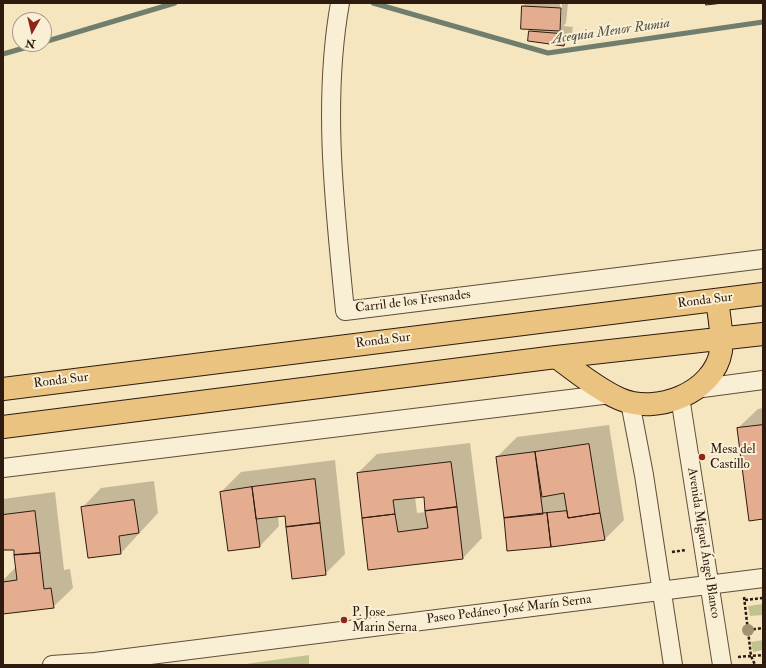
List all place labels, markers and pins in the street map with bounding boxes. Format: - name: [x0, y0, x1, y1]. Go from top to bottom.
- place label: Mesa del Castillo: [710, 442, 755, 473]
- marker: Mesa del Castillo: [697, 452, 707, 462]
- place label: P. Jose Marin Serna: [352, 605, 417, 636]
- marker: P. Jose Marin Serna: [339, 615, 349, 625]

